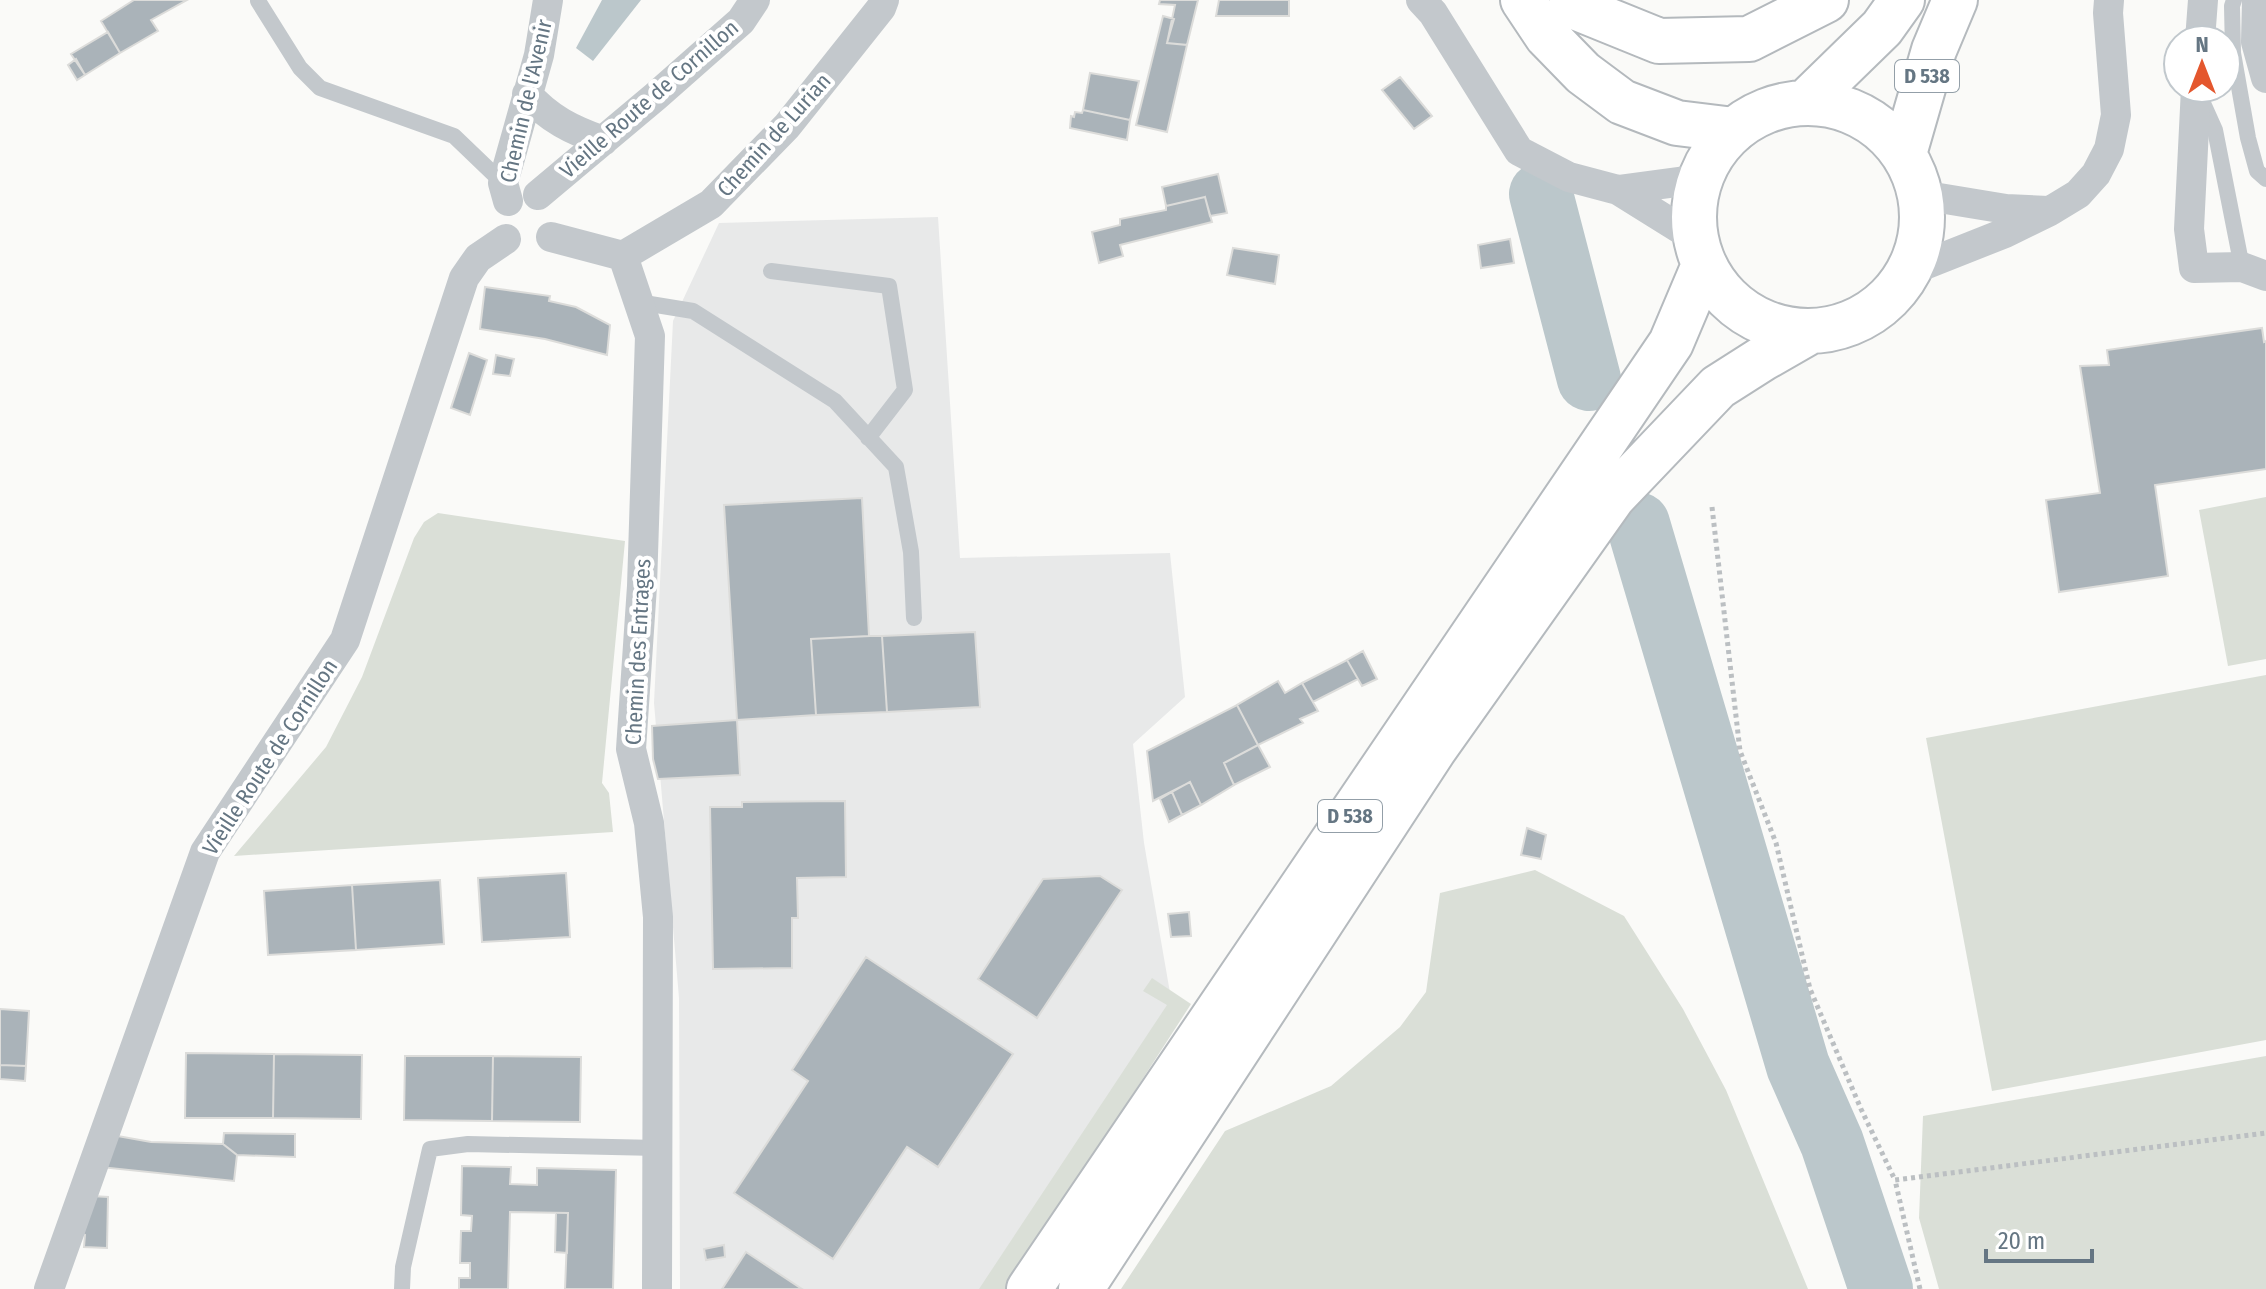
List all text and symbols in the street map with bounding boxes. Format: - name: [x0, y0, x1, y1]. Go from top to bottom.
- street label: Vieille Route de Cornillon: [554, 14, 744, 184]
- street label: Chemin de l'Avenir: [494, 16, 558, 185]
- north arrow: [2162, 24, 2242, 104]
- text: N: [2195, 31, 2209, 58]
- road number: D 538: [1895, 60, 1959, 92]
- street label: Chemin de Lurian: [711, 68, 837, 202]
- street label: Chemin des Entrages: [620, 558, 656, 746]
- street label: Vieille Route de Cornillon: [197, 654, 343, 860]
- road number: D 538: [1318, 800, 1382, 832]
- scale bar: [1986, 1213, 2092, 1263]
- text: 20 m: [1998, 1227, 2045, 1255]

